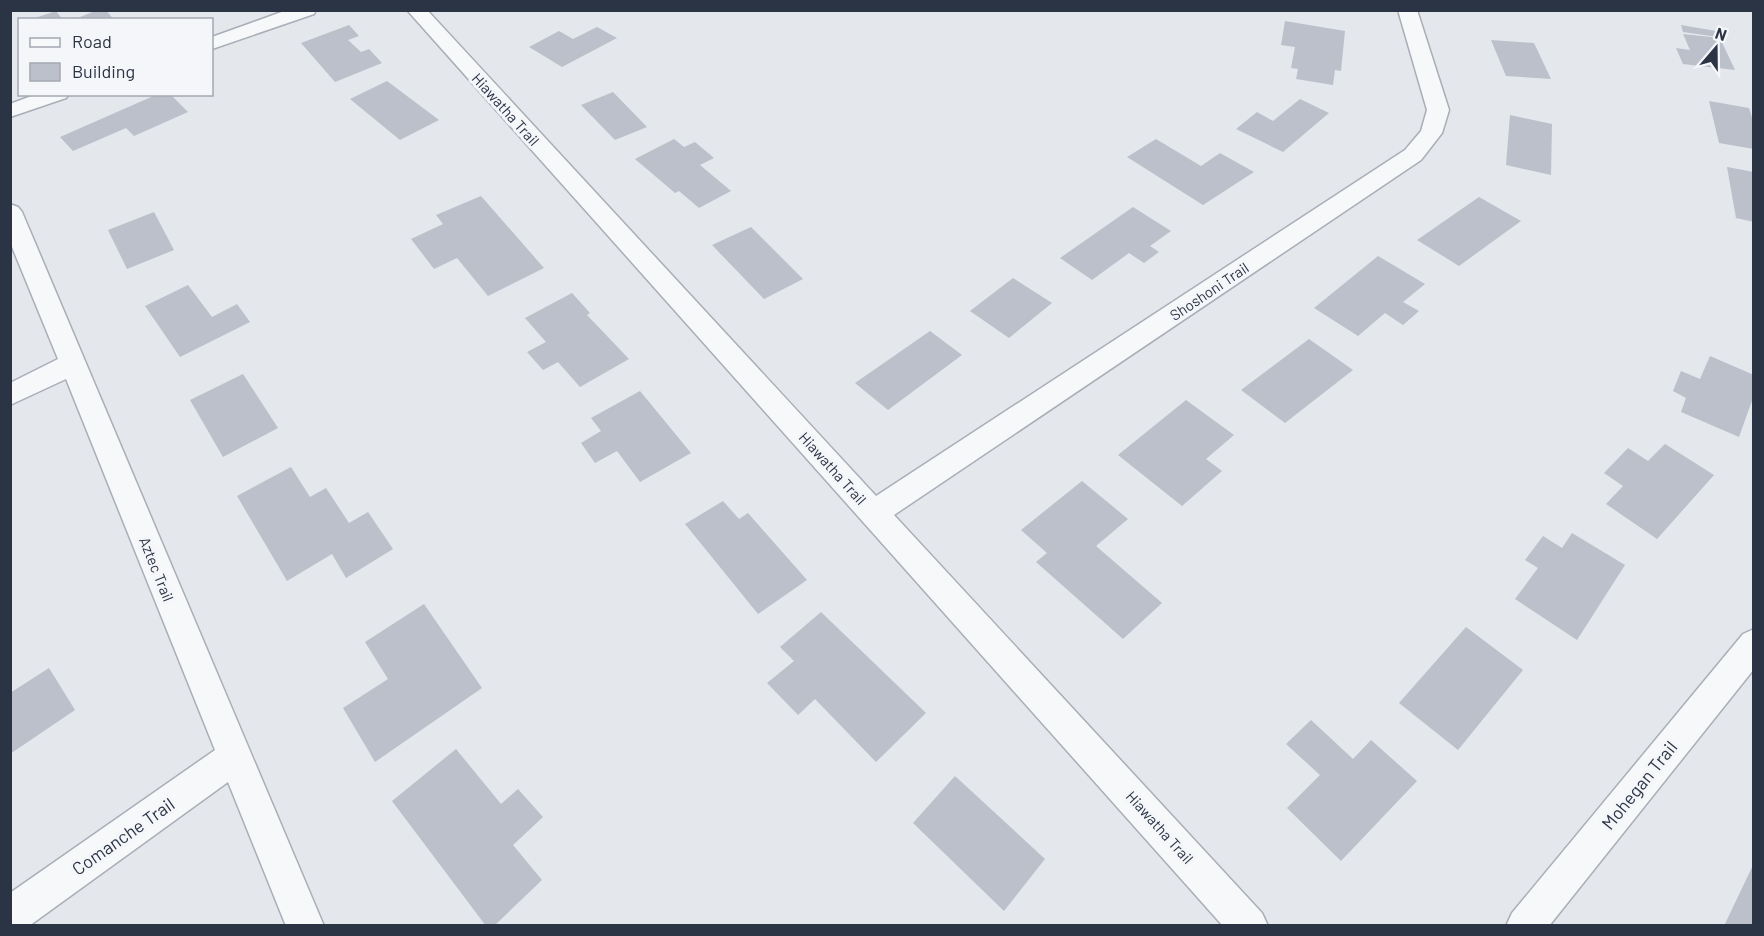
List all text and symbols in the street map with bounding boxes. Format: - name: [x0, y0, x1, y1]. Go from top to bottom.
- legend: [18, 18, 213, 96]
- north arrow: [1686, 18, 1746, 78]
- text: N: [1713, 23, 1730, 44]
- text: Road: [72, 30, 112, 52]
- text: Building: [72, 60, 135, 82]
- street label: Hiawatha Trail: [469, 69, 543, 149]
- street label: Shoshoni Trail: [1166, 258, 1252, 324]
- street label: Hiawatha Trail: [796, 428, 870, 508]
- street label: Aztec Trail: [136, 534, 178, 604]
- street label: Mohegan Trail: [1597, 736, 1681, 834]
- street label: Hiawatha Trail: [1123, 787, 1197, 867]
- street label: Comanche Trail: [67, 793, 179, 879]

